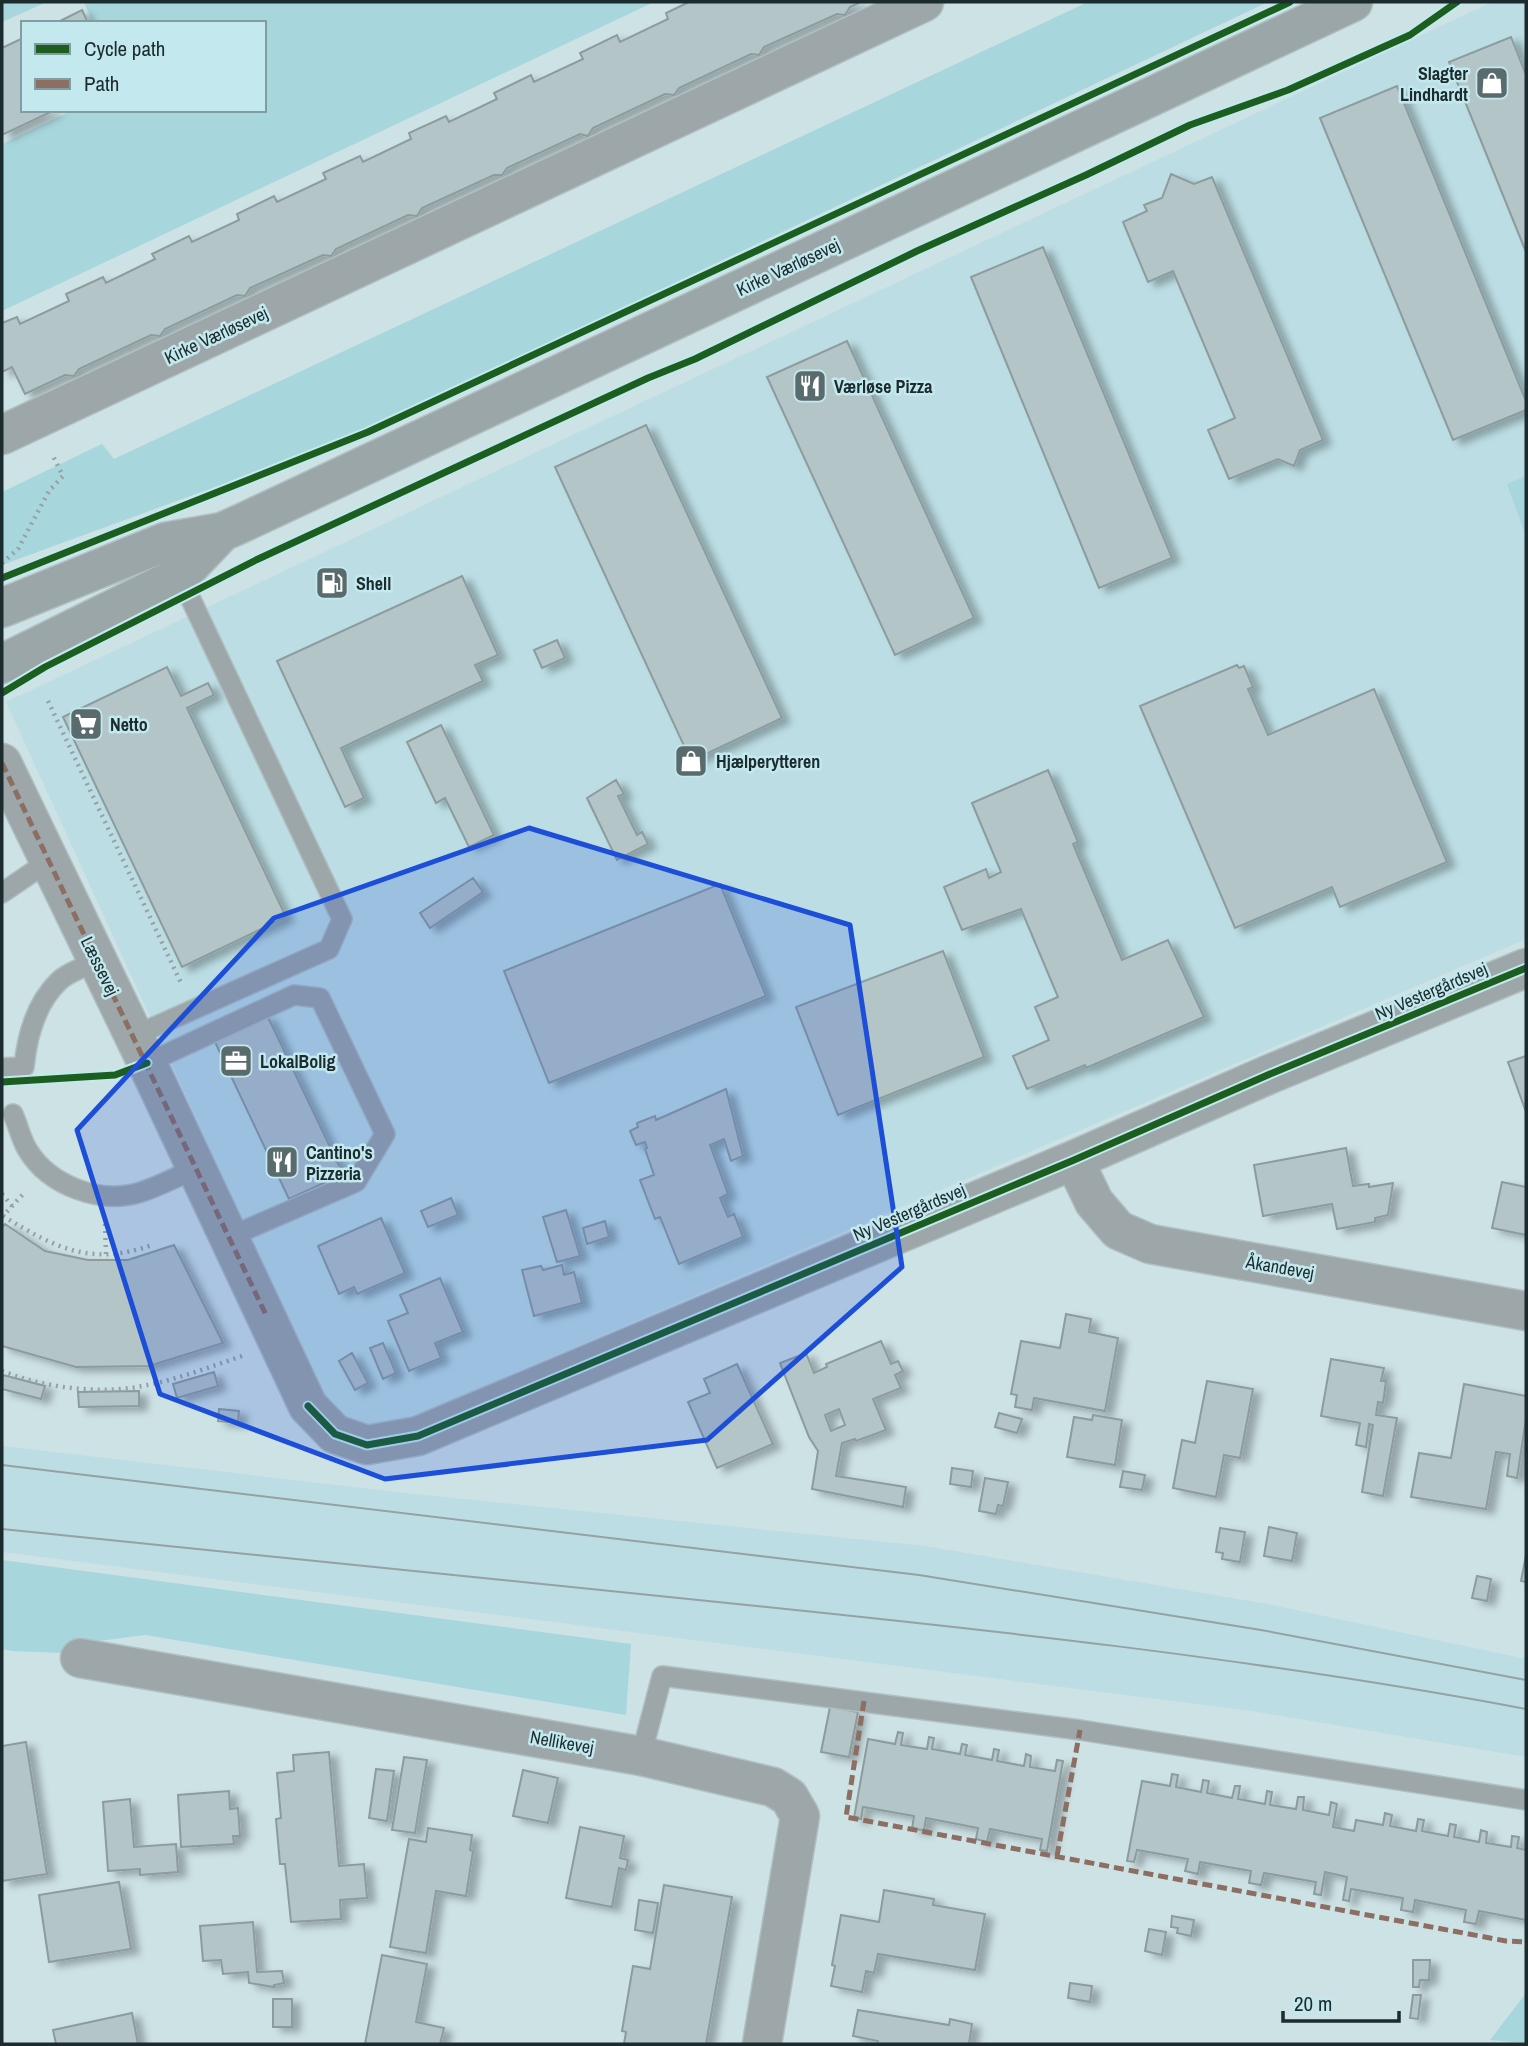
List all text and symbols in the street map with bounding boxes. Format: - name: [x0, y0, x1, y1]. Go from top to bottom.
- legend: [21, 21, 266, 112]
- text: Cycle path: [84, 34, 165, 63]
- place label: Slagter Lindhardt: [1400, 61, 1468, 107]
- shop icon: Slagter Lindhardt: [1473, 64, 1511, 102]
- text: Path: [84, 69, 119, 98]
- street label: Kirke Værløsevej: [732, 232, 844, 302]
- street label: Kirke Værløsevej: [160, 300, 272, 370]
- restaurant icon: Værløse Pizza: [791, 367, 829, 405]
- place label: Værløse Pizza: [834, 374, 933, 399]
- fuel station icon: Shell: [313, 564, 351, 602]
- place label: Shell: [356, 571, 391, 596]
- supermarket icon: Netto: [67, 705, 105, 743]
- place label: Netto: [110, 712, 148, 737]
- shop icon: Hjælperytteren: [672, 742, 710, 780]
- place label: Hjælperytteren: [716, 749, 820, 774]
- street label: Læssevej: [75, 932, 125, 1000]
- street label: Ny Vestergårdsvej: [1371, 956, 1491, 1026]
- office icon: LokalBolig: [217, 1042, 255, 1080]
- place label: LokalBolig: [260, 1049, 335, 1074]
- place label: Cantino's Pizzeria: [306, 1140, 373, 1186]
- restaurant icon: Cantino's Pizzeria: [263, 1143, 301, 1181]
- street label: Ny Vestergårdsvej: [849, 1177, 969, 1247]
- street label: Åkandevej: [1243, 1249, 1316, 1285]
- street label: Nellikevej: [528, 1724, 596, 1760]
- scale bar: [1283, 1980, 1398, 2024]
- text: 20 m: [1294, 1989, 1332, 2018]

